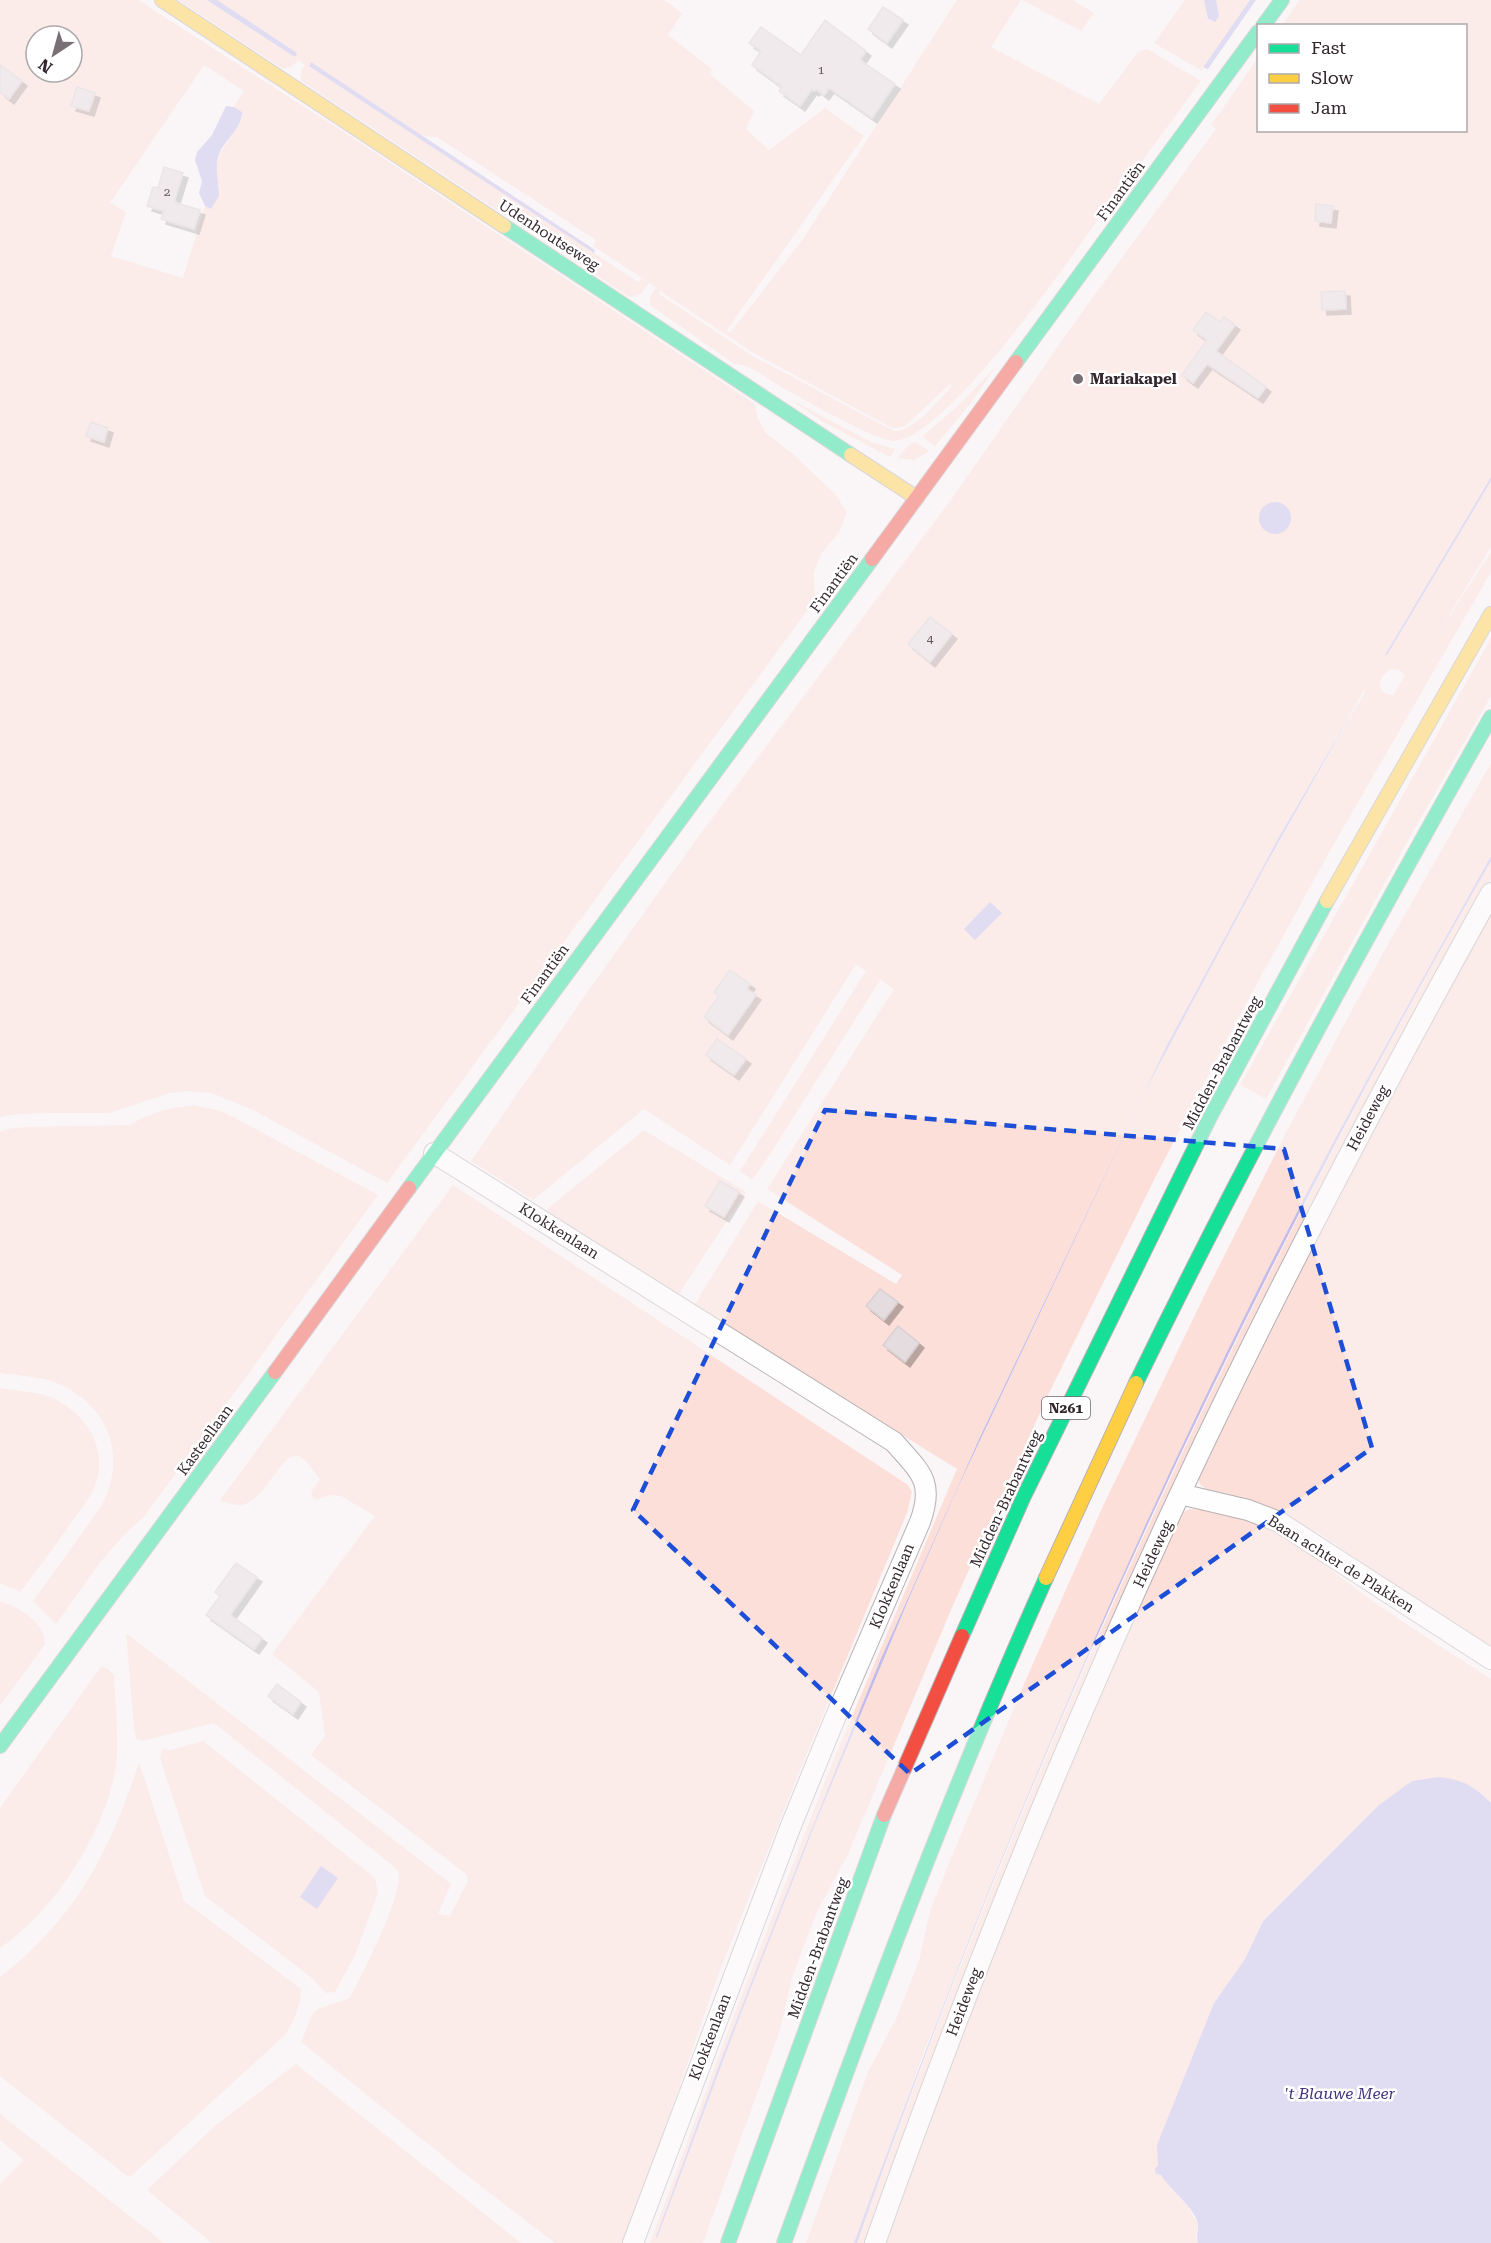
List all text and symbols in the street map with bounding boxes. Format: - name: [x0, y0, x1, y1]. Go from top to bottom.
- north arrow: [24, 24, 84, 84]
- legend: [1257, 24, 1467, 132]
- text: Fast: [1311, 37, 1346, 58]
- text: N: [35, 54, 56, 77]
- house number: 1: [818, 63, 825, 77]
- text: Slow: [1311, 67, 1353, 88]
- text: Jam: [1311, 97, 1347, 118]
- street label: Finantiën: [1093, 157, 1149, 224]
- house number: 2: [164, 185, 171, 199]
- street label: Udenhoutseweg: [495, 196, 603, 275]
- place label: Mariakapel: [1090, 370, 1177, 388]
- marker: Mariakapel: [1071, 372, 1085, 386]
- street label: Finantiën: [806, 549, 862, 616]
- house number: 4: [927, 632, 934, 646]
- street label: Finantiën: [517, 940, 573, 1007]
- street label: Midden-Brabantweg: [1179, 993, 1265, 1133]
- street label: Heideweg: [1343, 1082, 1393, 1154]
- street label: Klokkenlaan: [516, 1199, 603, 1263]
- road number: N261: [1042, 1397, 1090, 1419]
- street label: Kasteellaan: [173, 1401, 237, 1479]
- street label: Midden-Brabantweg: [966, 1427, 1046, 1570]
- street label: Baan achter de Plakken: [1264, 1512, 1418, 1617]
- street label: Heideweg: [1130, 1517, 1177, 1590]
- street label: Klokkenlaan: [866, 1540, 918, 1631]
- street label: Midden-Brabantweg: [784, 1875, 852, 2021]
- street label: Heideweg: [943, 1965, 985, 2039]
- street label: Klokkenlaan: [685, 1991, 735, 2083]
- water label: 't Blauwe Meer: [1285, 2084, 1396, 2103]

